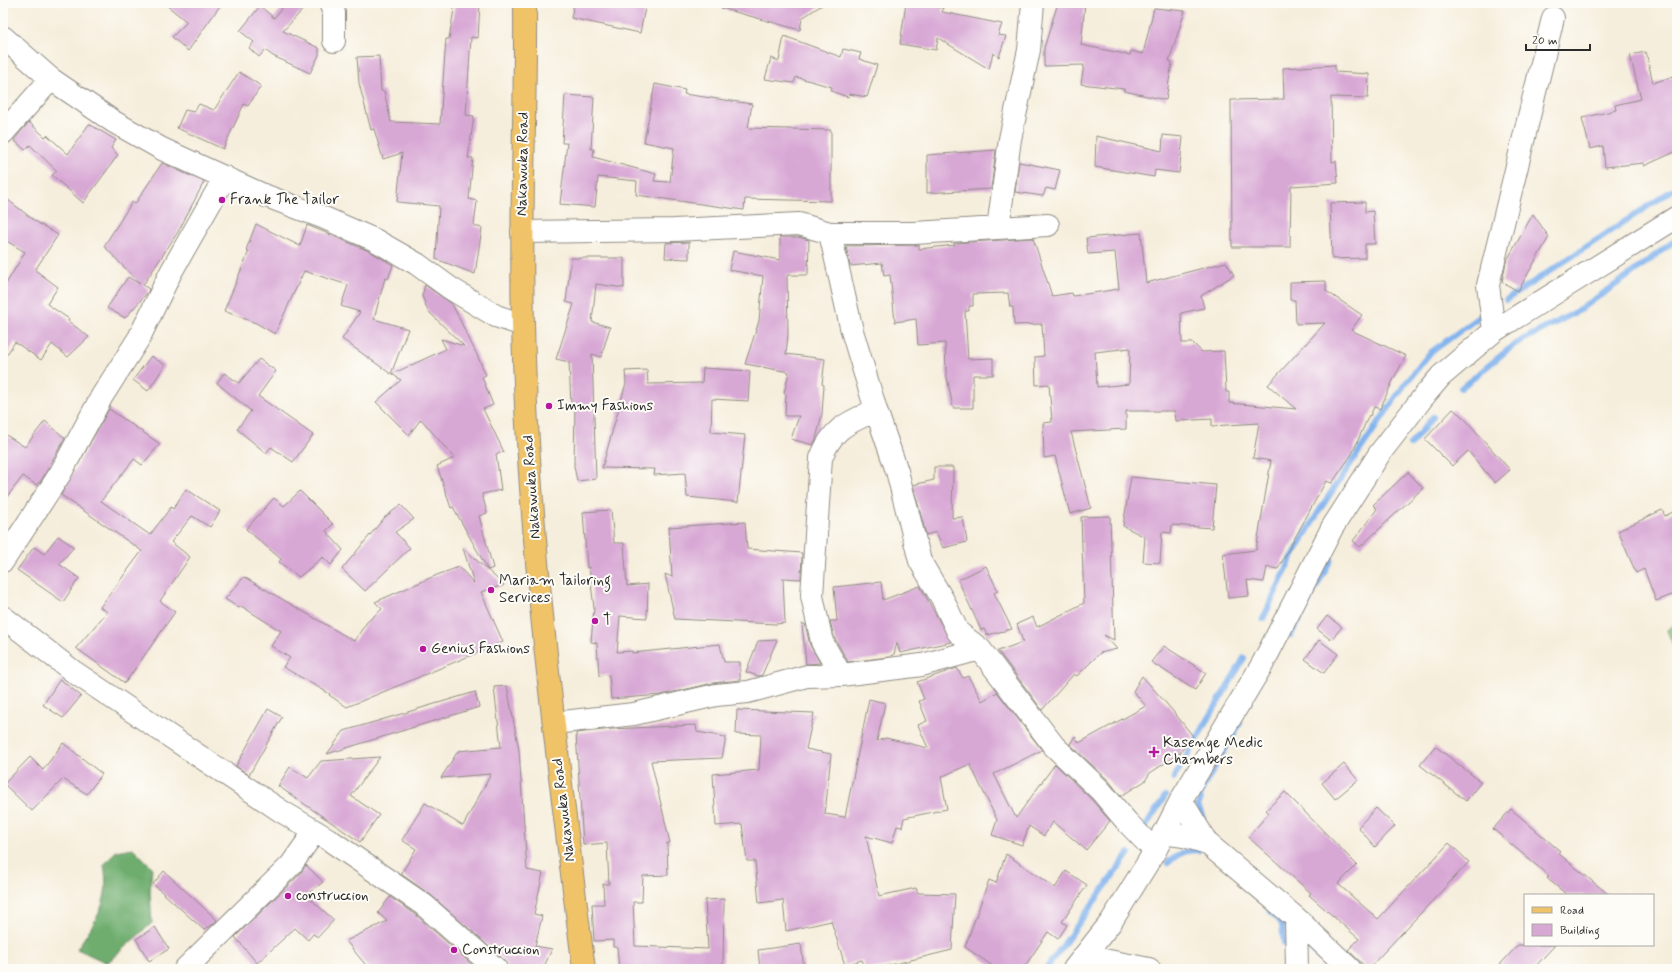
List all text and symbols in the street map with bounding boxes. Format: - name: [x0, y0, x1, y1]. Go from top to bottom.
- scale bar: [1526, 26, 1590, 52]
- text: 20 m: [1532, 33, 1558, 49]
- street label: Nakawuka Road: [512, 112, 534, 216]
- place label: Frank The Tailor: [230, 190, 339, 210]
- marker: Frank The Tailor: [217, 195, 227, 205]
- place label: Immy Fashions: [557, 396, 654, 416]
- marker: Immy Fashions: [544, 401, 554, 411]
- street label: Nakawuka Road: [518, 434, 546, 540]
- place label: Mariam Tailoring Services: [499, 571, 611, 608]
- marker: Mariam Tailoring Services: [486, 585, 496, 595]
- place label: T: [603, 611, 612, 631]
- marker: T: [590, 616, 600, 626]
- place label: Genius Fashions: [431, 639, 530, 659]
- marker: Genius Fashions: [418, 644, 428, 654]
- place label: Kasenge Medic Chambers: [1163, 733, 1263, 770]
- marker: Kasenge Medic Chambers: [1148, 746, 1160, 758]
- street label: Nakawuka Road: [548, 757, 580, 863]
- place label: construccion: [296, 886, 369, 906]
- marker: construccion: [283, 891, 293, 901]
- legend: [1524, 894, 1654, 946]
- text: Road: [1560, 903, 1584, 919]
- text: Building: [1560, 923, 1600, 940]
- place label: Construccion: [462, 940, 540, 960]
- marker: Construccion: [449, 945, 459, 955]

